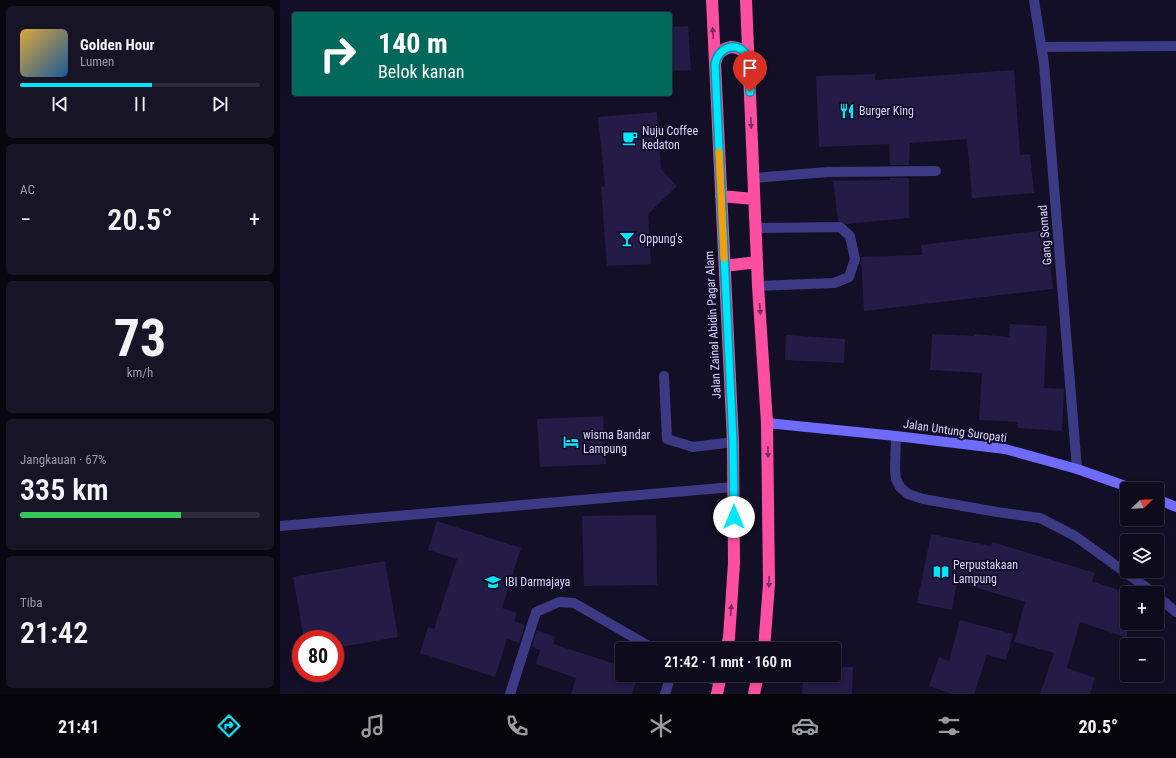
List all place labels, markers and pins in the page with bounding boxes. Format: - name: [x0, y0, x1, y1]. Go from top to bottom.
- pin: [733, 51, 767, 92]
- restaurant icon: Burger King: [838, 102, 856, 120]
- place label: Burger King: [859, 104, 914, 118]
- place label: Nuju Coffee kedaton: [642, 124, 698, 152]
- cafe icon: Nuju Coffee kedaton: [621, 129, 639, 147]
- bar icon: Oppung's: [618, 230, 636, 248]
- place label: Oppung's: [639, 232, 683, 246]
- place label: wisma Bandar Lampung: [583, 428, 650, 456]
- hotel icon: wisma Bandar Lampung: [562, 433, 580, 451]
- place label: Perpustakaan Lampung: [953, 558, 1018, 586]
- library icon: Perpustakaan Lampung: [932, 563, 950, 581]
- school or university icon: IBI Darmajaya: [484, 573, 502, 591]
- place label: IBI Darmajaya: [505, 575, 571, 589]

